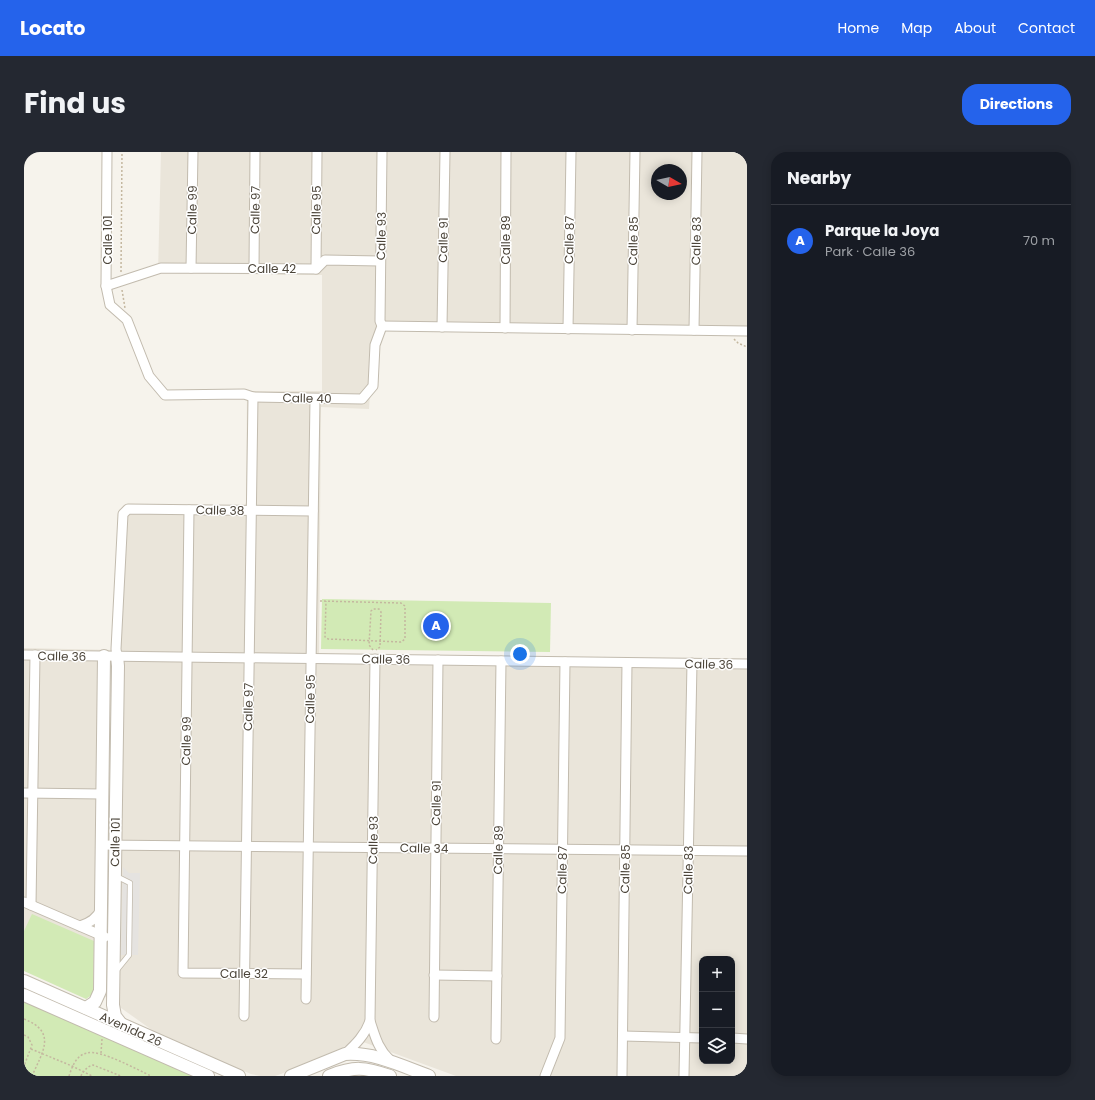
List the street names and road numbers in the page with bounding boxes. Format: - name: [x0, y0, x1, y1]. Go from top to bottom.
- street label: Calle 99: [183, 185, 201, 235]
- street label: Calle 97: [246, 185, 264, 234]
- street label: Calle 95: [307, 185, 325, 235]
- street label: Calle 93: [372, 212, 390, 260]
- street label: Calle 101: [99, 215, 116, 265]
- street label: Calle 89: [497, 215, 514, 265]
- street label: Calle 87: [560, 215, 578, 264]
- street label: Calle 85: [624, 216, 642, 266]
- street label: Calle 91: [434, 217, 452, 263]
- street label: Calle 83: [687, 217, 705, 265]
- street label: Calle 42: [248, 260, 296, 277]
- street label: Calle 40: [282, 389, 332, 407]
- street label: Calle 38: [196, 501, 244, 519]
- street label: Calle 36: [38, 647, 86, 665]
- street label: Calle 36: [362, 650, 410, 668]
- street label: Calle 36: [685, 655, 733, 673]
- street label: Calle 95: [301, 674, 319, 724]
- street label: Calle 97: [239, 682, 257, 731]
- street label: Calle 99: [177, 716, 195, 766]
- street label: Calle 91: [427, 780, 445, 826]
- street label: Calle 93: [364, 816, 382, 864]
- street label: Calle 101: [106, 817, 124, 867]
- street label: Calle 89: [489, 825, 507, 875]
- street label: Calle 34: [400, 839, 449, 857]
- street label: Calle 85: [616, 844, 634, 894]
- street label: Calle 87: [553, 845, 571, 894]
- street label: Calle 83: [679, 846, 697, 894]
- street label: Calle 32: [220, 965, 268, 982]
- street label: Avenida 26: [97, 1008, 165, 1050]

